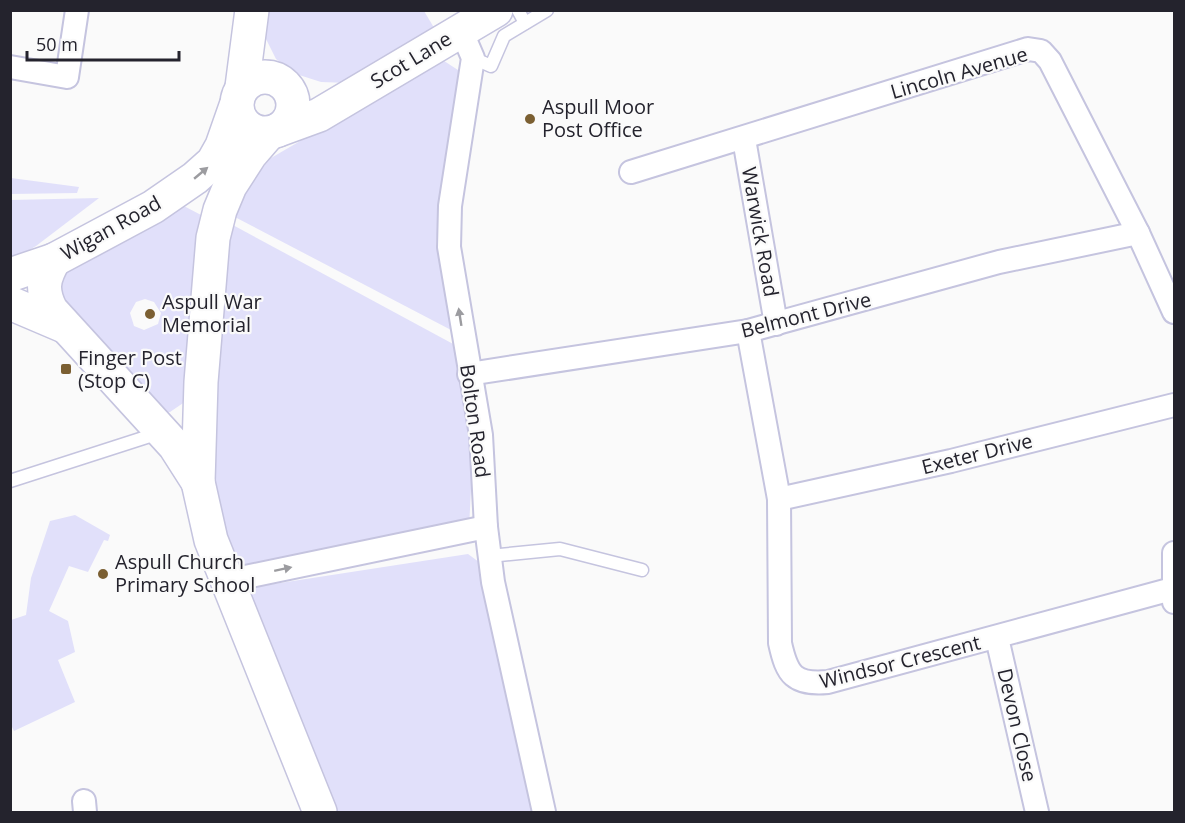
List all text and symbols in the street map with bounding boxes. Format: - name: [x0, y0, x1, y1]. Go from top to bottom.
- scale bar: [27, 24, 178, 62]
- street label: Scot Lane: [365, 25, 456, 94]
- text: 50 m: [36, 32, 78, 56]
- street label: Lincoln Avenue: [887, 40, 1031, 105]
- place label: Aspull Moor Post Office: [542, 93, 654, 143]
- marker: Aspull Moor Post Office: [523, 112, 537, 126]
- street label: Warwick Road: [736, 165, 785, 299]
- one-way arrow: [193, 167, 208, 180]
- street label: Wigan Road: [56, 189, 166, 266]
- street label: Belmont Drive: [738, 285, 874, 344]
- place label: Aspull War Memorial: [162, 288, 262, 338]
- marker: Aspull War Memorial: [143, 307, 157, 321]
- one-way arrow: [455, 307, 464, 326]
- place label: Finger Post (Stop C): [78, 344, 182, 394]
- marker: Finger Post (Stop C): [59, 362, 73, 376]
- street label: Bolton Road: [454, 362, 497, 479]
- street label: Exeter Drive: [919, 427, 1035, 480]
- place label: Aspull Church Primary School: [115, 548, 255, 598]
- one-way arrow: [274, 564, 293, 573]
- marker: Aspull Church Primary School: [96, 567, 110, 581]
- street label: Windsor Crescent: [817, 628, 983, 695]
- street label: Devon Close: [991, 665, 1044, 784]

